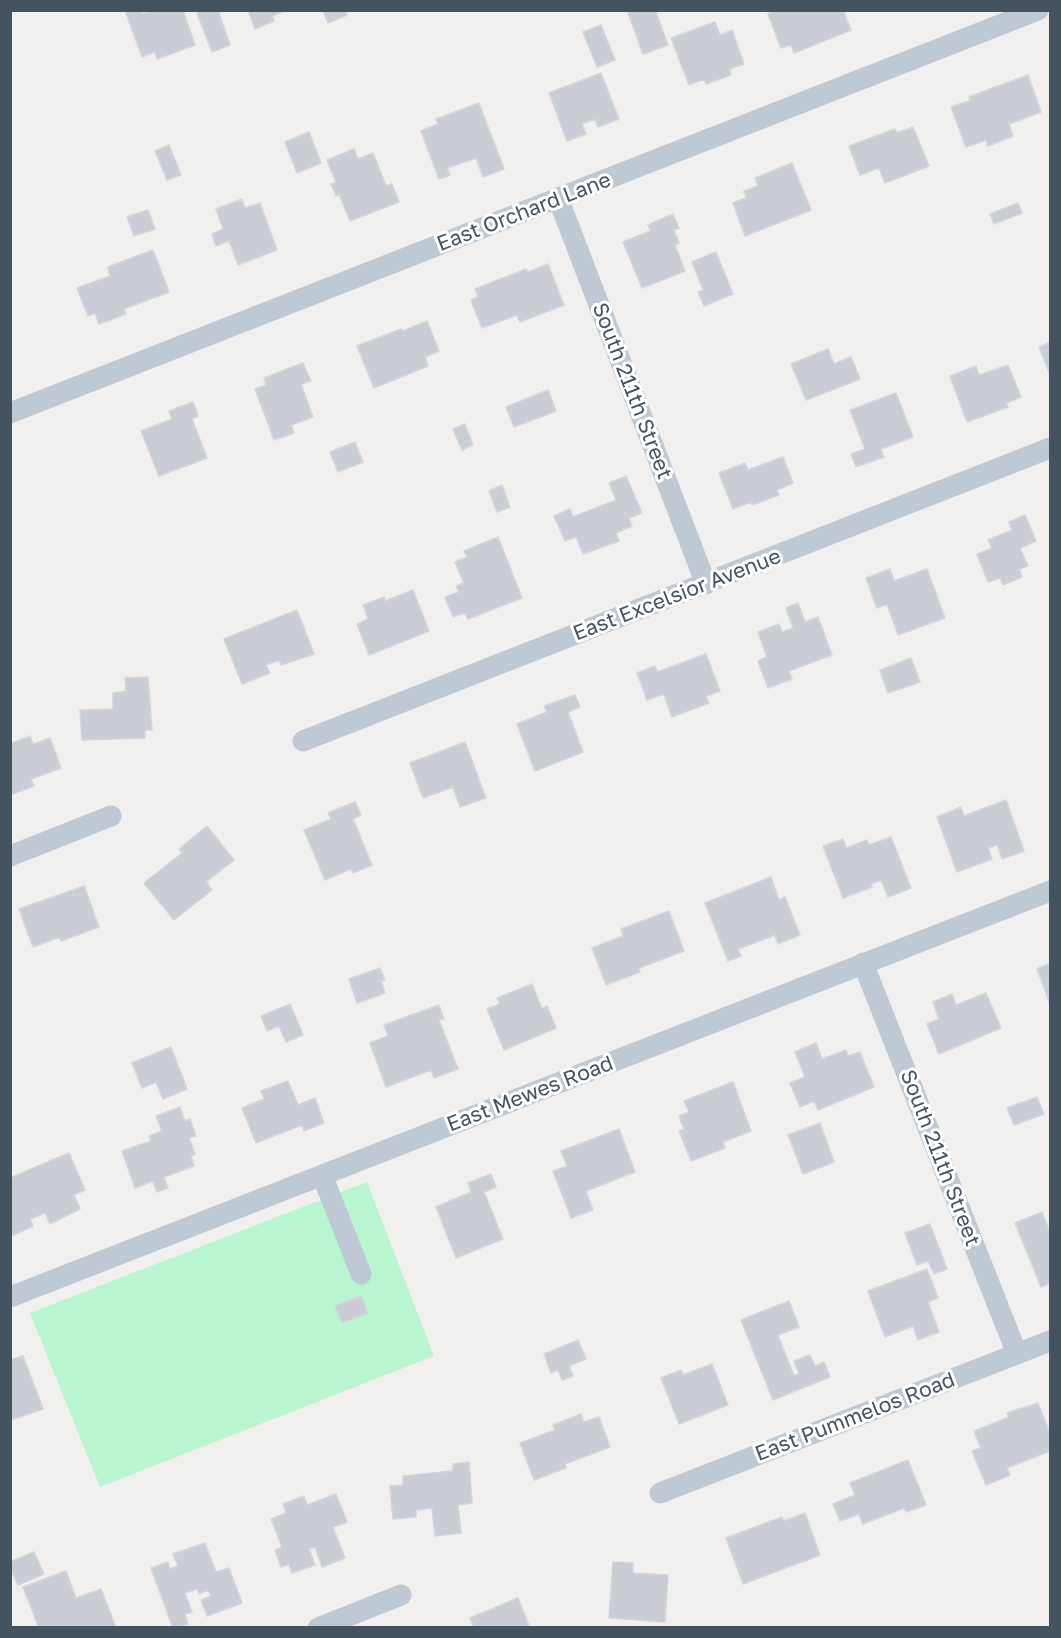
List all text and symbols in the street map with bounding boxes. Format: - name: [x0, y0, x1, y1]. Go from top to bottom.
- street label: East Orchard Lane: [433, 167, 615, 257]
- street label: South 211th Street: [587, 299, 677, 483]
- street label: East Excelsior Avenue: [570, 544, 784, 646]
- street label: East Mewes Road: [443, 1051, 617, 1137]
- street label: South 211th Street: [895, 1066, 985, 1250]
- street label: East Pummelos Road: [752, 1367, 958, 1467]

